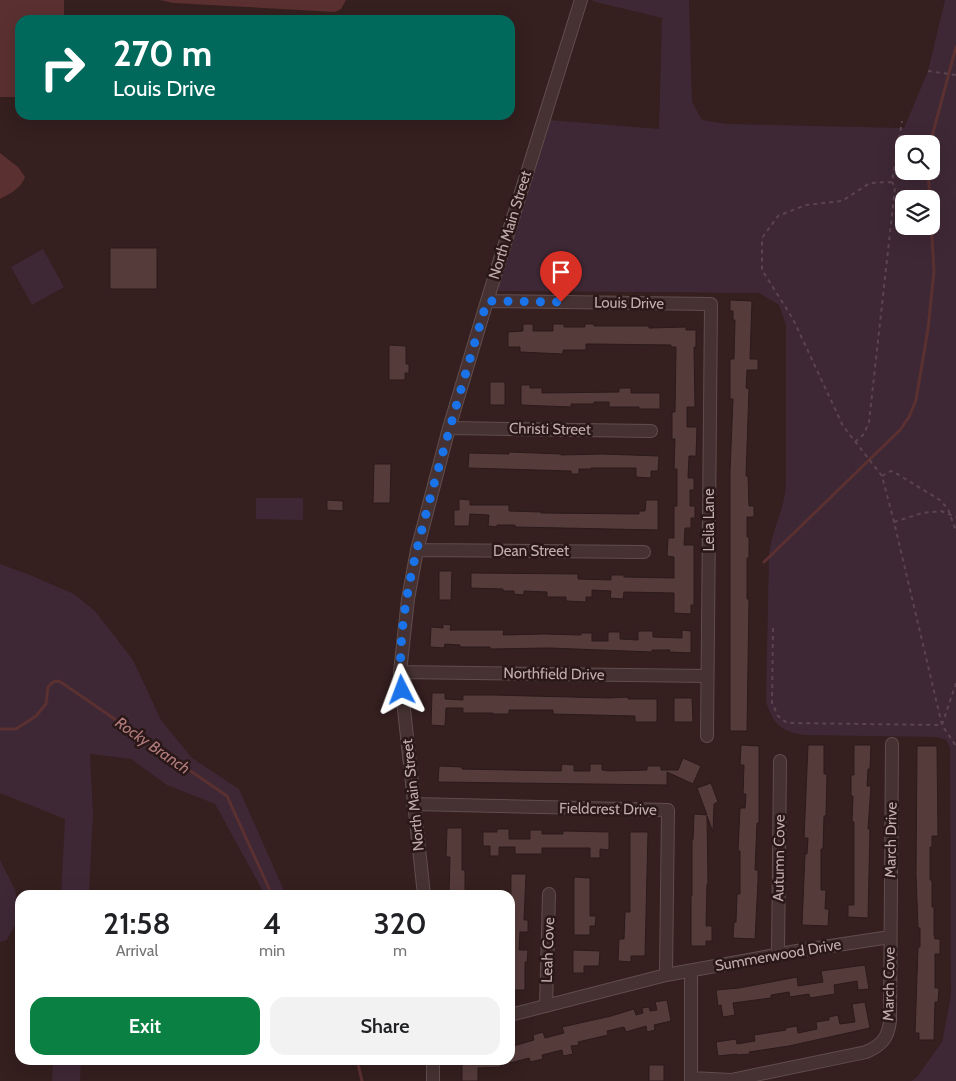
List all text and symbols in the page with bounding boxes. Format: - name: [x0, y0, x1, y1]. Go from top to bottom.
- text: 270 m: [113, 32, 212, 75]
- icon: right: [30, 35, 95, 100]
- text: Louis Drive: [113, 75, 216, 102]
- map controls: [895, 135, 940, 235]
- button: search: [895, 135, 940, 180]
- street label: North Main Street: [485, 168, 535, 282]
- button: layers: [895, 190, 940, 235]
- pin: [540, 251, 582, 302]
- icon: arrive: [547, 258, 575, 286]
- street label: Louis Drive: [594, 293, 664, 313]
- street label: Christi Street: [509, 419, 591, 439]
- street label: Lelia Lane: [700, 488, 718, 552]
- street label: Dean Street: [493, 542, 569, 560]
- position arrow: [375, 663, 427, 715]
- street label: Northfield Drive: [503, 664, 605, 684]
- water label: Rocky Branch: [112, 713, 194, 778]
- street label: North Main Street: [398, 738, 428, 852]
- street label: Fieldcrest Drive: [559, 799, 657, 819]
- street label: March Drive: [881, 802, 901, 878]
- street label: Autumn Cove: [769, 814, 789, 902]
- text: 21:58: [103, 905, 171, 942]
- text: 4: [263, 905, 281, 942]
- text: 320: [374, 905, 427, 942]
- street label: Leah Cove: [538, 916, 558, 983]
- street label: Summerwood Drive: [713, 935, 843, 975]
- text: Arrival: [116, 941, 158, 960]
- text: min: [259, 941, 285, 960]
- text: m: [393, 941, 407, 960]
- street label: March Cove: [879, 946, 899, 1021]
- button: Exit: [30, 997, 260, 1055]
- button: Share: [270, 997, 500, 1055]

